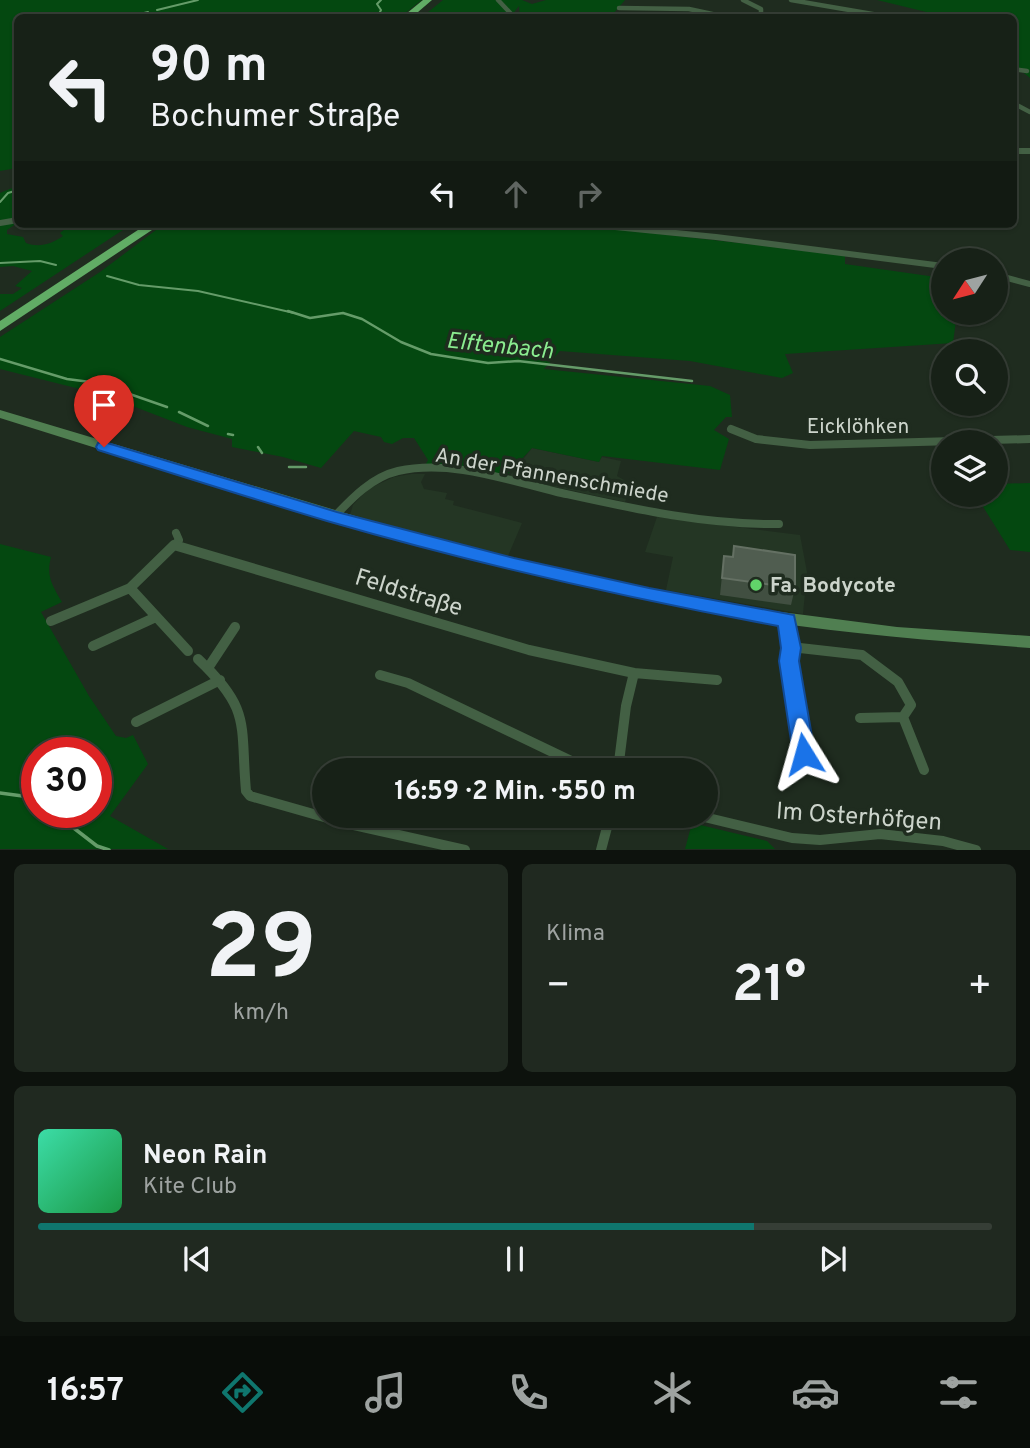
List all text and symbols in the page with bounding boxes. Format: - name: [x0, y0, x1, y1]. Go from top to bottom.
- text: 90 m: [150, 37, 268, 99]
- icon: left: [35, 42, 126, 133]
- text: Bochumer Straße: [150, 98, 400, 138]
- icon: left: [424, 175, 462, 213]
- icon: ahead: [497, 175, 535, 213]
- icon: right: [570, 175, 608, 213]
- north arrow: [931, 248, 1008, 326]
- map controls: [931, 248, 1008, 507]
- water label: Elftenbach: [445, 327, 555, 368]
- button: search: [931, 339, 1008, 416]
- pin: [74, 375, 134, 447]
- icon: arrive: [85, 386, 123, 424]
- street label: Eicklöhken: [807, 414, 909, 441]
- button: layers: [931, 430, 1008, 507]
- street label: An der Pfannenschmiede: [433, 443, 671, 510]
- street label: Feldstraße: [351, 563, 466, 624]
- place label: Fa. Bodycote: [770, 573, 896, 600]
- marker: Fa. Bodycote: [748, 577, 764, 593]
- position arrow: [767, 717, 841, 791]
- speed limit sign: 30: [21, 737, 112, 828]
- text: 16:59 · 2 Min. · 550 m: [394, 776, 636, 809]
- street label: Im Osterhöfgen: [775, 797, 943, 839]
- text: 29: [205, 896, 317, 1011]
- text: Klima: [546, 920, 605, 949]
- text: 21°: [732, 954, 806, 1020]
- text: −: [546, 963, 571, 1012]
- text: +: [967, 963, 992, 1012]
- text: km/h: [233, 999, 289, 1028]
- text: Neon Rain: [143, 1140, 268, 1173]
- text: Kite Club: [143, 1173, 237, 1202]
- icon: previous: [178, 1240, 216, 1278]
- icon: pause: [496, 1240, 534, 1278]
- icon: next: [814, 1240, 852, 1278]
- icon: directions: [218, 1368, 267, 1417]
- icon: music: [361, 1368, 410, 1417]
- icon: phone: [504, 1368, 553, 1417]
- icon: climate: [648, 1368, 697, 1417]
- icon: car: [791, 1368, 840, 1417]
- icon: filters: [934, 1368, 983, 1417]
- text: 16:57: [47, 1372, 124, 1412]

